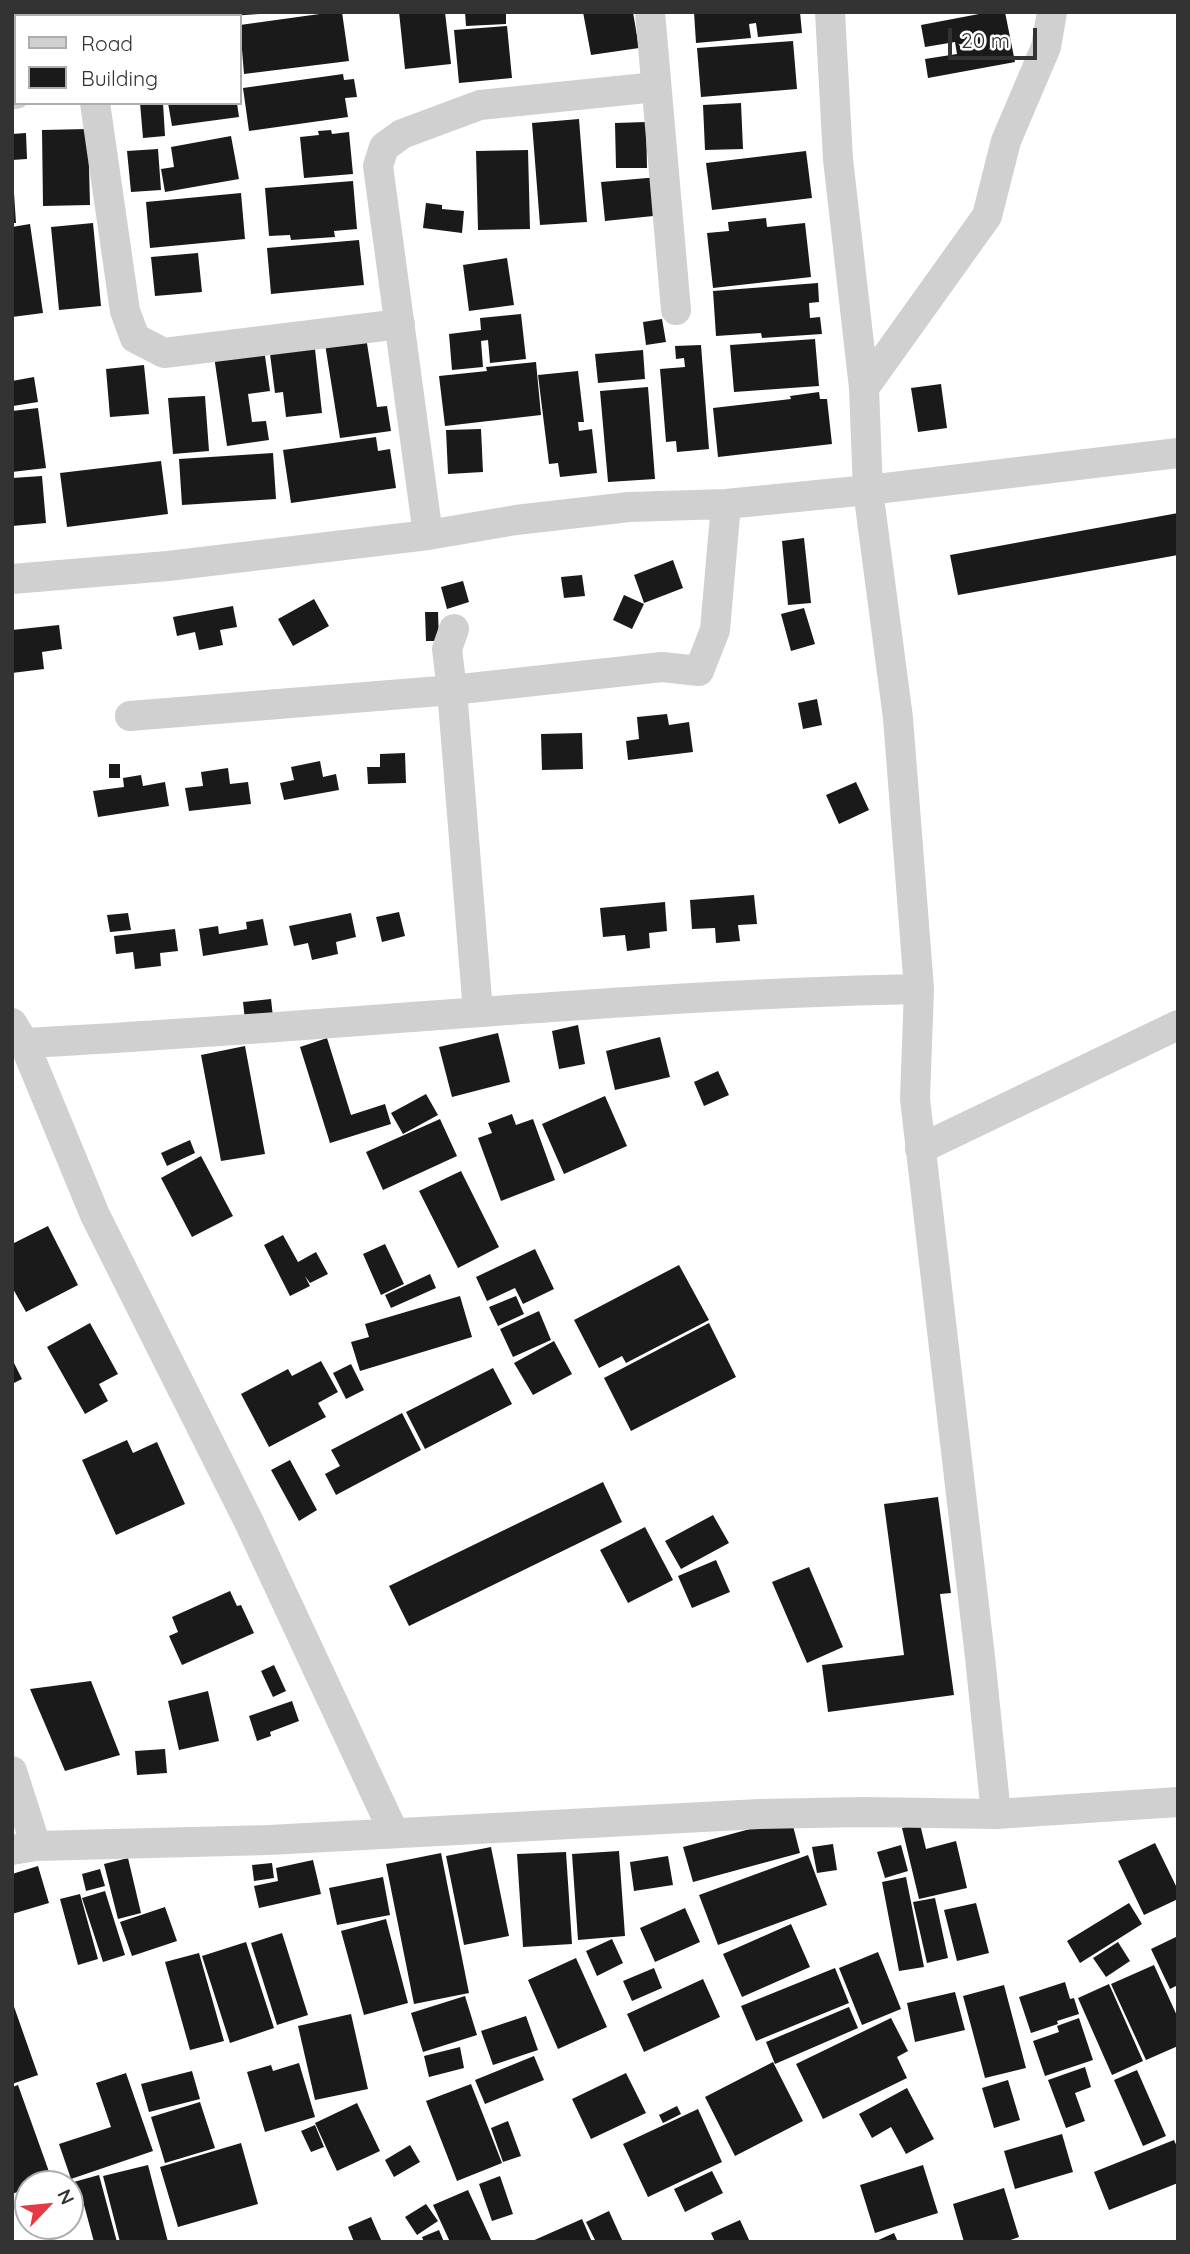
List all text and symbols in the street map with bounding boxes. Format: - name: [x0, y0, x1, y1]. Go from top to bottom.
- legend: [14, 14, 242, 105]
- scale bar: [952, 14, 1041, 58]
- text: 20 m: [961, 27, 1010, 53]
- text: Road: [81, 30, 133, 56]
- text: Building: [81, 65, 158, 91]
- north arrow: [14, 2170, 84, 2240]
- text: N: [52, 2185, 80, 2208]

